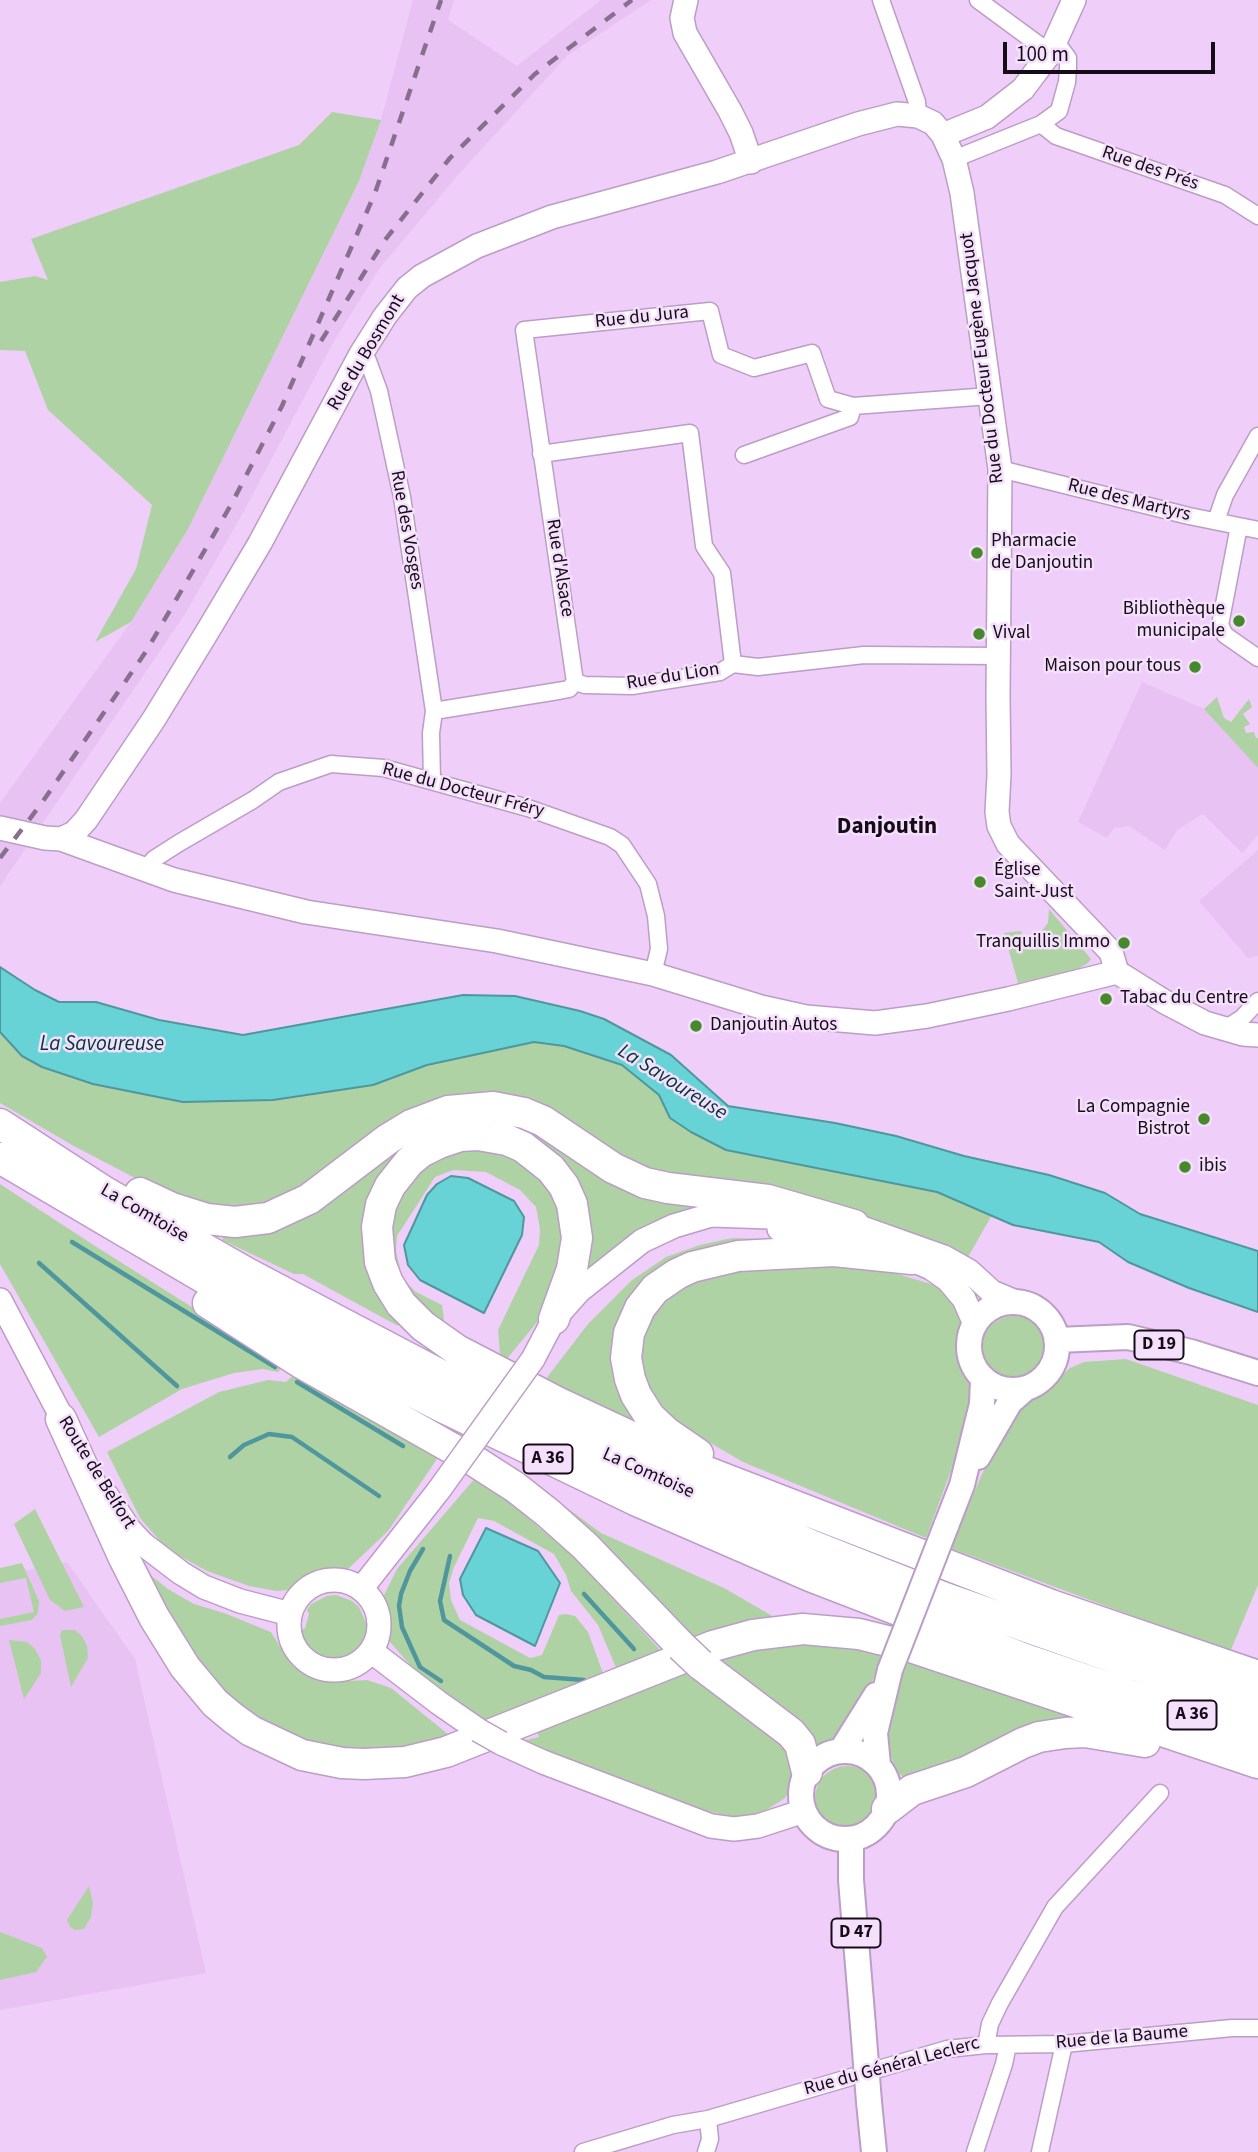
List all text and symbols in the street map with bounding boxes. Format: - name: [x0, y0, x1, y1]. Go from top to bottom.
- scale bar: [1006, 28, 1218, 72]
- text: 100 m: [1016, 39, 1069, 69]
- street label: Rue des Prés: [1099, 142, 1201, 196]
- street label: Rue du Docteur Eugène Jacquot: [956, 231, 1010, 485]
- street label: Rue du Bosmont: [323, 291, 411, 415]
- street label: Rue du Jura: [594, 302, 690, 334]
- street label: Rue des Vosges: [384, 469, 428, 591]
- street label: Rue des Martyrs: [1065, 475, 1193, 527]
- street label: Rue d'Alsace: [540, 517, 578, 619]
- place label: Pharmacie de Danjoutin: [991, 531, 1093, 575]
- marker: Pharmacie de Danjoutin: [969, 545, 985, 561]
- place label: Bibliothèque municipale: [1123, 599, 1225, 643]
- marker: Bibliothèque municipale: [1231, 613, 1247, 629]
- place label: Vival: [993, 623, 1030, 645]
- marker: Vival: [971, 626, 987, 642]
- place label: Maison pour tous: [1044, 656, 1181, 678]
- street label: Rue du Lion: [625, 658, 721, 696]
- marker: Maison pour tous: [1187, 659, 1203, 675]
- street label: Rue du Docteur Fréry: [380, 758, 546, 824]
- district label: Danjoutin: [837, 814, 937, 842]
- place label: Église Saint-Just: [994, 860, 1074, 904]
- marker: Église Saint-Just: [972, 874, 988, 890]
- place label: Tranquillis Immo: [976, 932, 1110, 954]
- marker: Tranquillis Immo: [1116, 935, 1132, 951]
- place label: Tabac du Centre: [1120, 988, 1248, 1010]
- marker: Tabac du Centre: [1098, 991, 1114, 1007]
- place label: Danjoutin Autos: [710, 1015, 837, 1037]
- marker: Danjoutin Autos: [688, 1018, 704, 1034]
- water label: La Savoureuse: [40, 1032, 164, 1058]
- water label: La Savoureuse: [613, 1039, 731, 1127]
- place label: La Compagnie Bistrot: [1077, 1097, 1190, 1141]
- marker: La Compagnie Bistrot: [1196, 1111, 1212, 1127]
- place label: ibis: [1199, 1156, 1227, 1178]
- marker: ibis: [1177, 1159, 1193, 1175]
- street label: La Comtoise: [96, 1180, 192, 1248]
- road number: D 19: [1134, 1330, 1184, 1360]
- street label: Route de Belfort: [52, 1412, 140, 1534]
- road number: A 36: [524, 1444, 572, 1474]
- street label: La Comtoise: [599, 1444, 697, 1504]
- road number: A 36: [1168, 1700, 1216, 1730]
- road number: D 47: [832, 1919, 880, 1948]
- street label: Rue de la Baume: [1055, 2021, 1189, 2055]
- street label: Rue du Général Leclerc: [802, 2033, 982, 2101]

